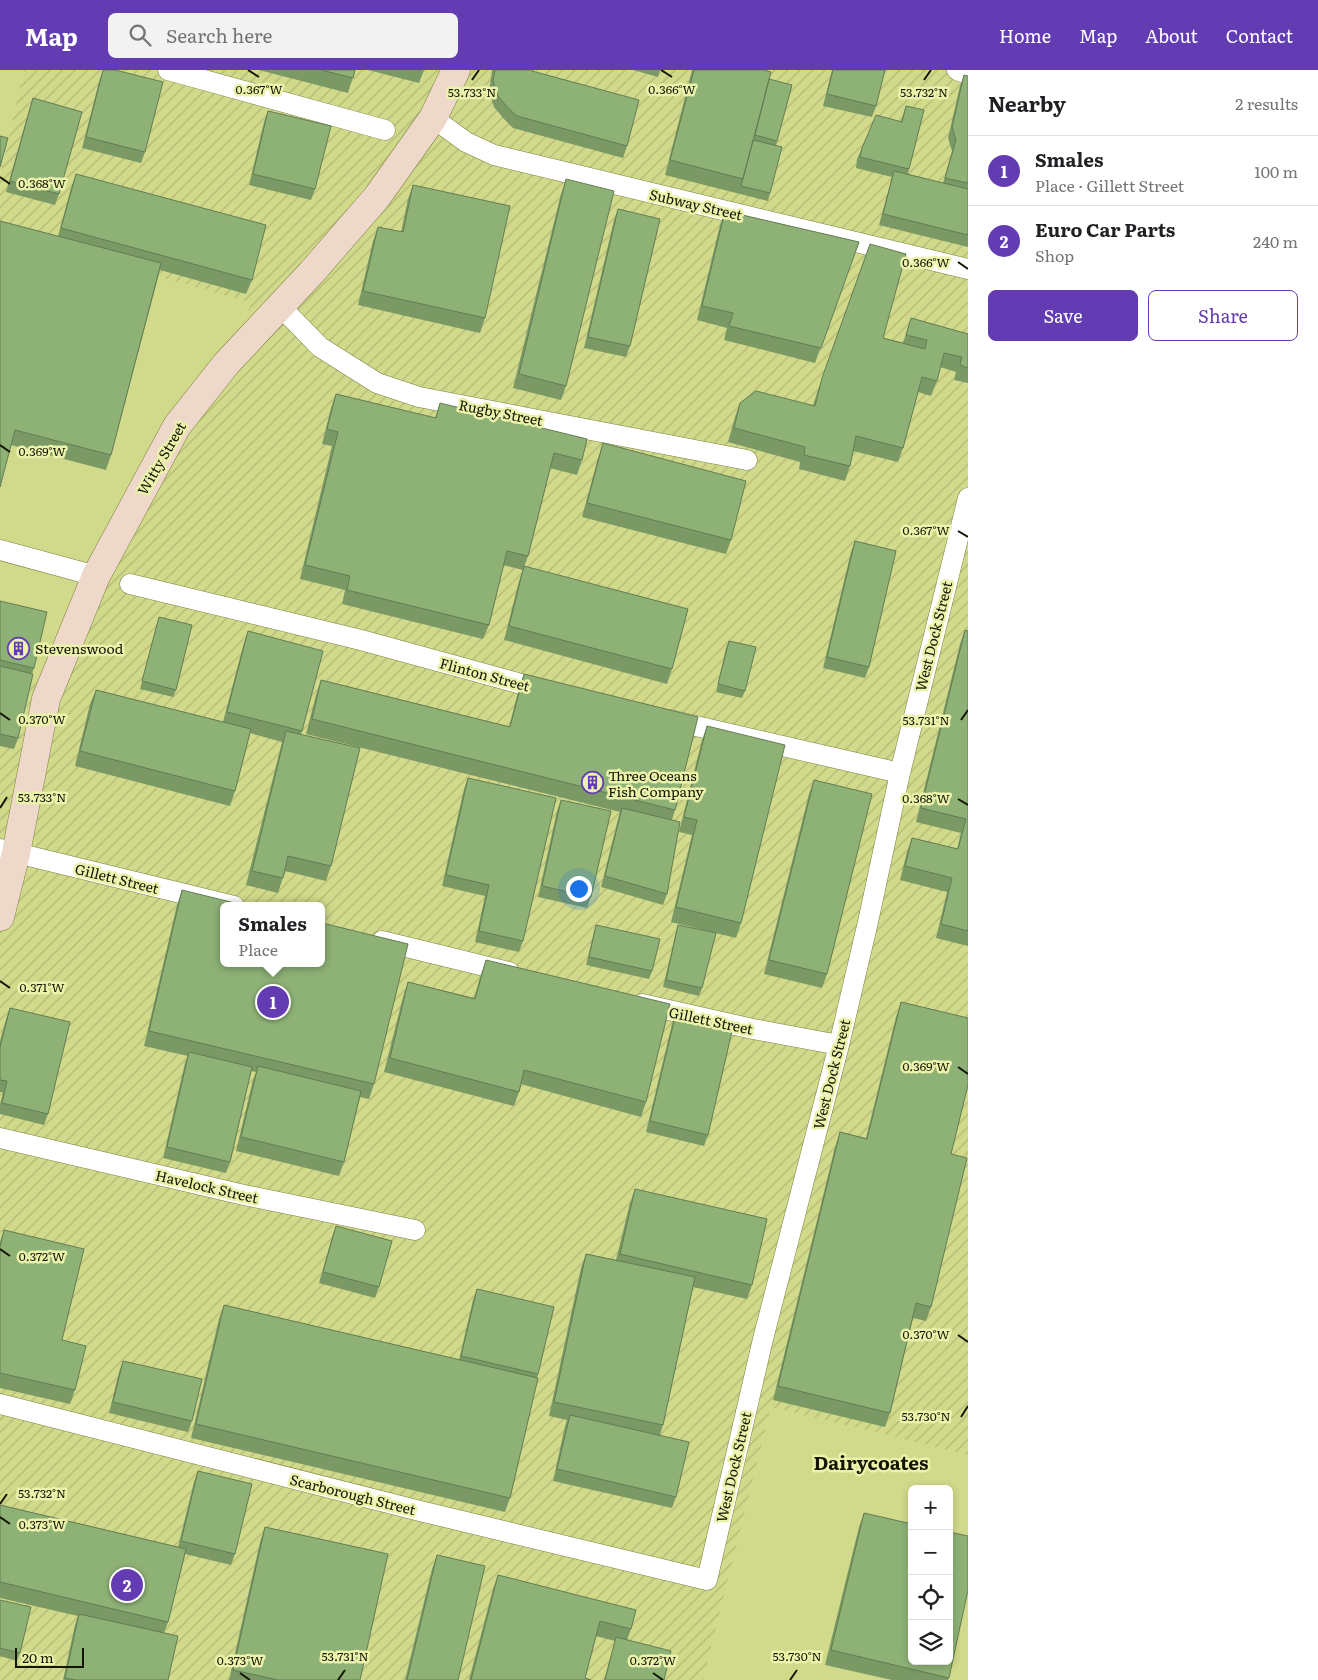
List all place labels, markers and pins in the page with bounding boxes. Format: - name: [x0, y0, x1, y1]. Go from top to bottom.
- building icon: Stevenswood: [7, 636, 31, 660]
- place label: Stevenswood: [35, 638, 124, 658]
- place label: Three Oceans Fish Company: [608, 765, 704, 801]
- building icon: Three Oceans Fish Company: [580, 771, 604, 795]
- pin: 1: [257, 983, 289, 1021]
- pin: 2: [111, 1566, 143, 1604]

